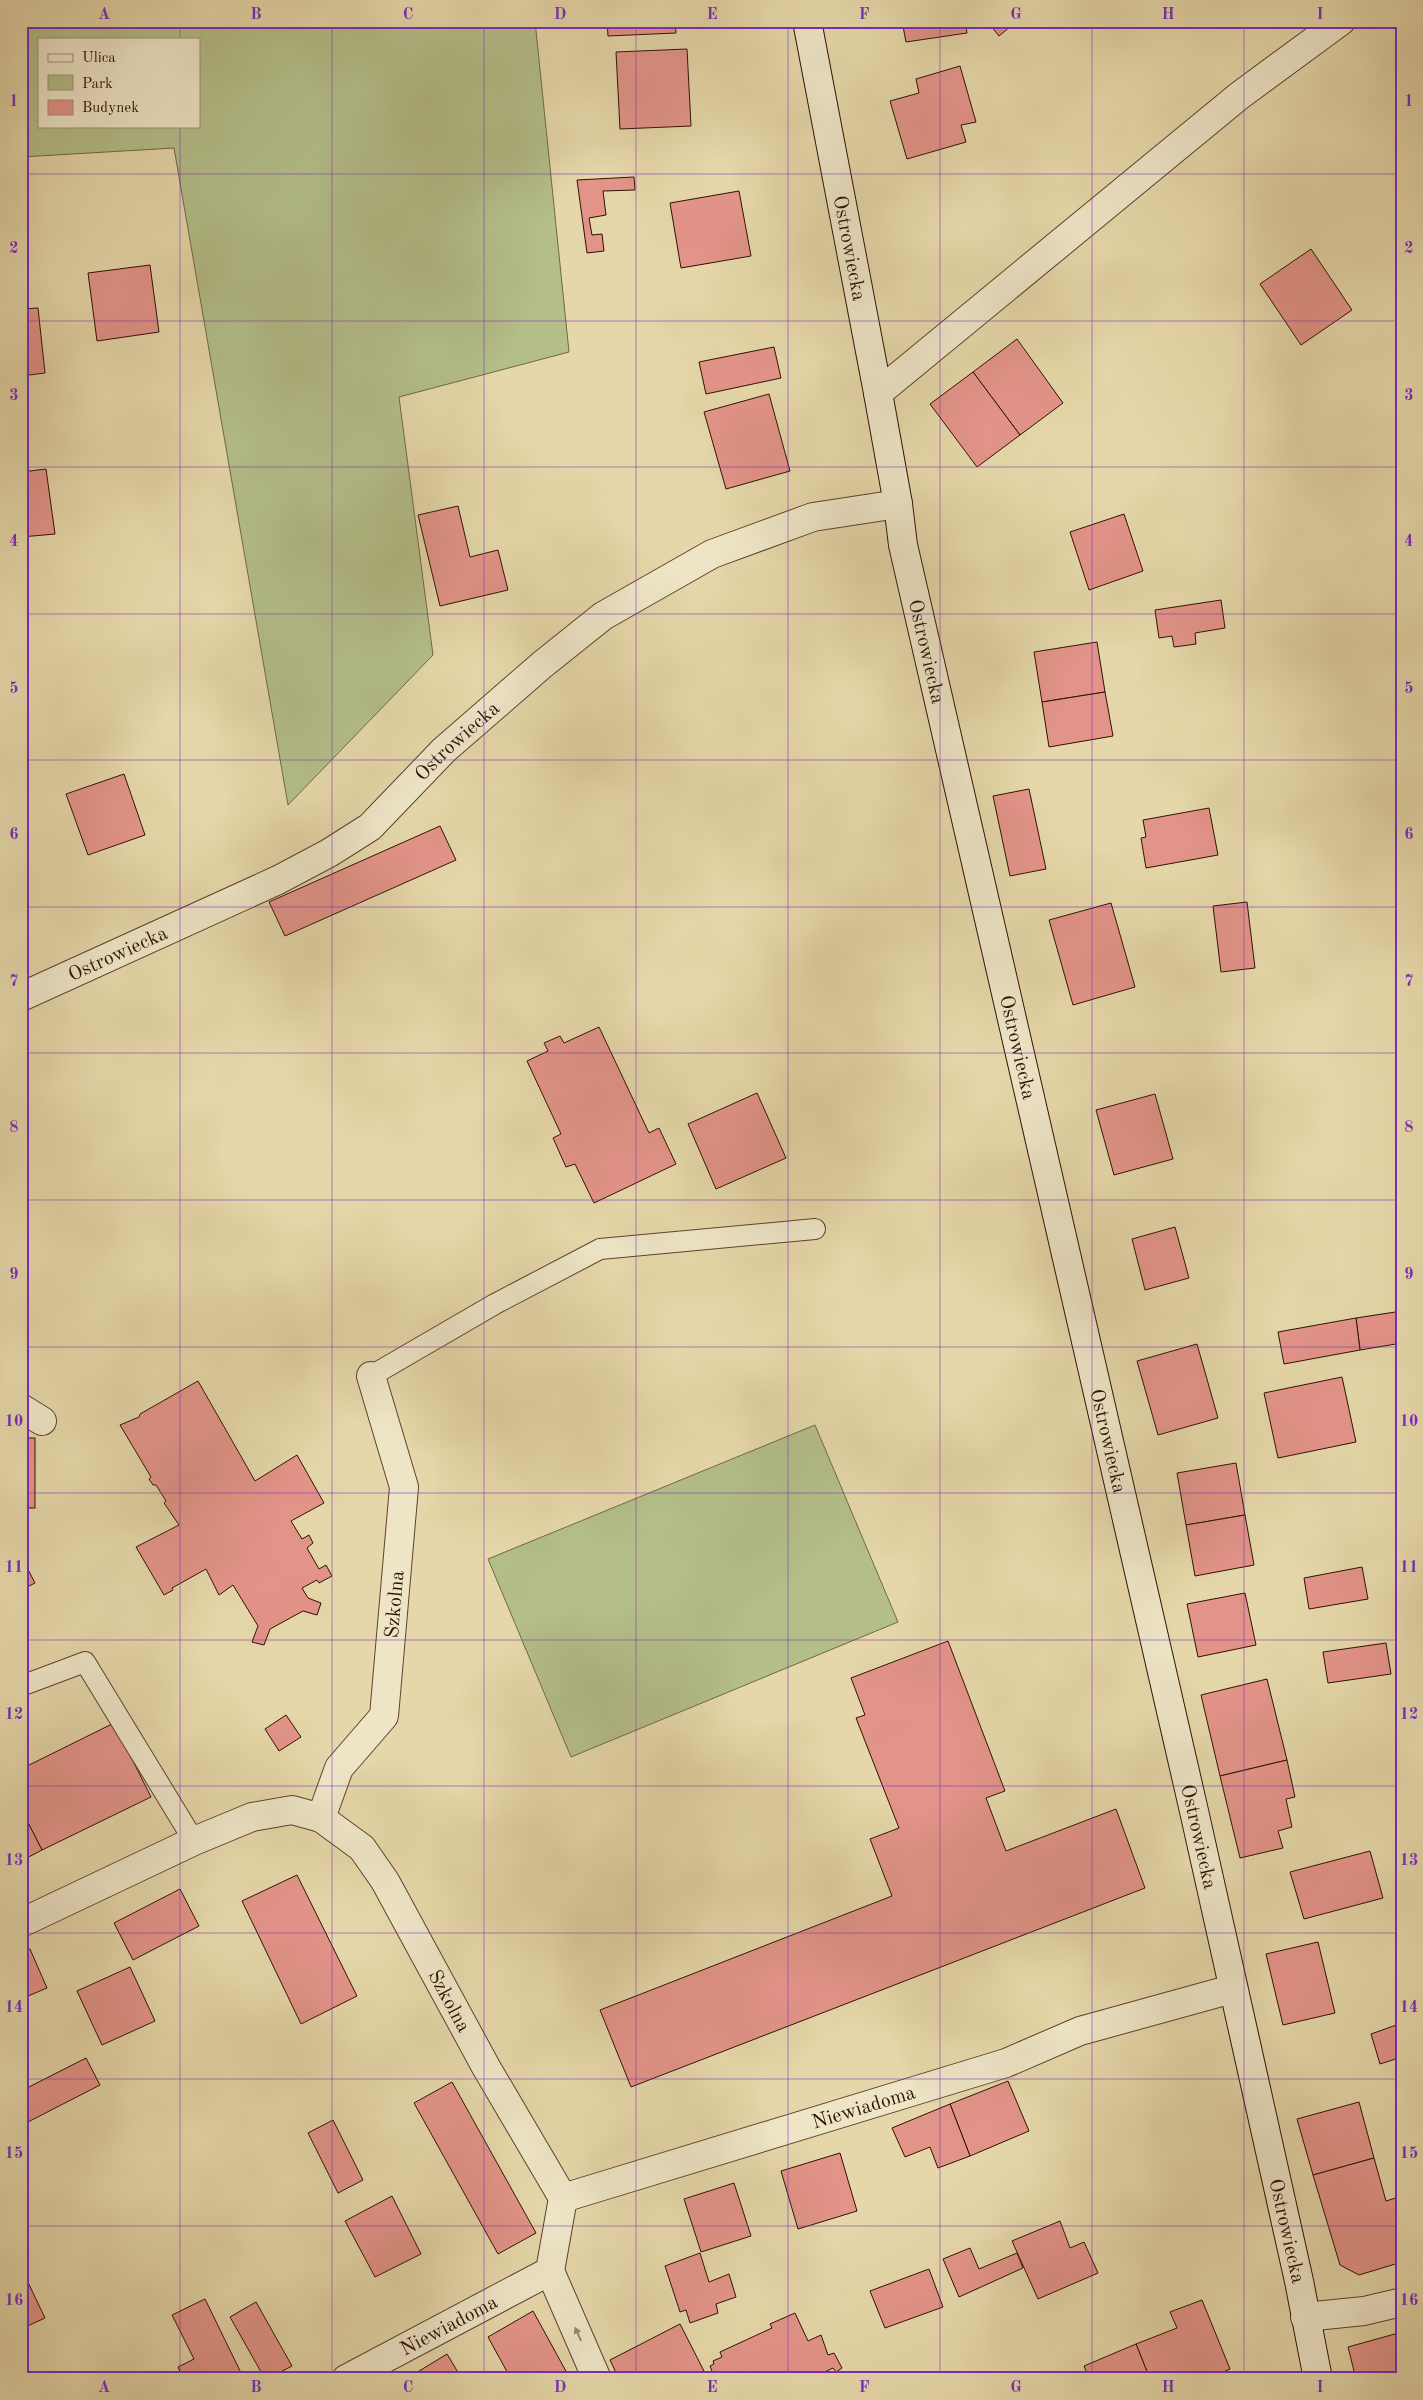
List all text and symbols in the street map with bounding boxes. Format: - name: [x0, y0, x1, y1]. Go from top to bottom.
- text: A: [98, 7, 110, 23]
- text: B: [250, 7, 262, 23]
- text: C: [403, 7, 413, 23]
- text: D: [554, 7, 566, 23]
- text: E: [706, 7, 718, 23]
- text: F: [859, 7, 870, 23]
- text: G: [1010, 7, 1022, 23]
- text: H: [1161, 7, 1175, 23]
- text: I: [1316, 7, 1324, 23]
- legend: [38, 38, 200, 128]
- text: Ulica: [82, 51, 116, 66]
- text: Park: [82, 77, 113, 92]
- text: 1: [9, 94, 19, 110]
- text: 1: [1404, 94, 1414, 110]
- text: Budynek: [82, 101, 139, 116]
- street label: Ostrowiecka: [829, 194, 868, 303]
- text: 2: [9, 241, 19, 257]
- text: 2: [1404, 241, 1414, 257]
- text: 3: [9, 388, 19, 404]
- text: 3: [1404, 388, 1414, 404]
- text: 4: [9, 534, 19, 550]
- text: 4: [1404, 534, 1414, 550]
- street label: Ostrowiecka: [904, 598, 947, 706]
- text: 5: [9, 681, 19, 697]
- text: 5: [1404, 681, 1414, 697]
- street label: Ostrowiecka: [412, 699, 504, 786]
- text: 6: [9, 827, 19, 843]
- text: 6: [1404, 827, 1414, 843]
- street label: Ostrowiecka: [66, 924, 171, 986]
- text: 7: [9, 974, 19, 990]
- text: 7: [1404, 974, 1414, 990]
- street label: Ostrowiecka: [995, 993, 1038, 1102]
- text: 8: [9, 1120, 19, 1136]
- text: 8: [1404, 1120, 1414, 1136]
- text: 9: [9, 1267, 19, 1283]
- text: 9: [1404, 1267, 1414, 1283]
- street label: Ostrowiecka: [1085, 1387, 1129, 1496]
- text: 10: [5, 1414, 23, 1430]
- text: 10: [1400, 1414, 1418, 1430]
- text: 11: [5, 1560, 23, 1576]
- text: 11: [1400, 1560, 1418, 1576]
- street label: Szkolna: [383, 1570, 409, 1639]
- text: 12: [5, 1707, 23, 1723]
- text: 12: [1400, 1707, 1418, 1723]
- street label: Ostrowiecka: [1176, 1783, 1219, 1891]
- text: 13: [5, 1853, 23, 1869]
- text: 13: [1400, 1853, 1418, 1869]
- street label: Szkolna: [423, 1967, 473, 2036]
- text: 14: [5, 2000, 23, 2016]
- text: 14: [1400, 2000, 1418, 2016]
- street label: Niewiadoma: [810, 2083, 918, 2134]
- text: 15: [5, 2146, 23, 2162]
- text: 15: [1400, 2146, 1418, 2162]
- street label: Ostrowiecka: [1264, 2177, 1307, 2286]
- text: 16: [5, 2293, 23, 2309]
- street label: Niewiadoma: [397, 2293, 502, 2360]
- text: 16: [1400, 2293, 1418, 2309]
- one-way arrow: [573, 2327, 581, 2341]
- text: A: [98, 2380, 110, 2396]
- text: B: [250, 2380, 262, 2396]
- text: C: [403, 2380, 413, 2396]
- text: D: [554, 2380, 566, 2396]
- text: E: [706, 2380, 718, 2396]
- text: F: [859, 2380, 870, 2396]
- text: G: [1010, 2380, 1022, 2396]
- text: H: [1161, 2380, 1175, 2396]
- text: I: [1316, 2380, 1324, 2396]

